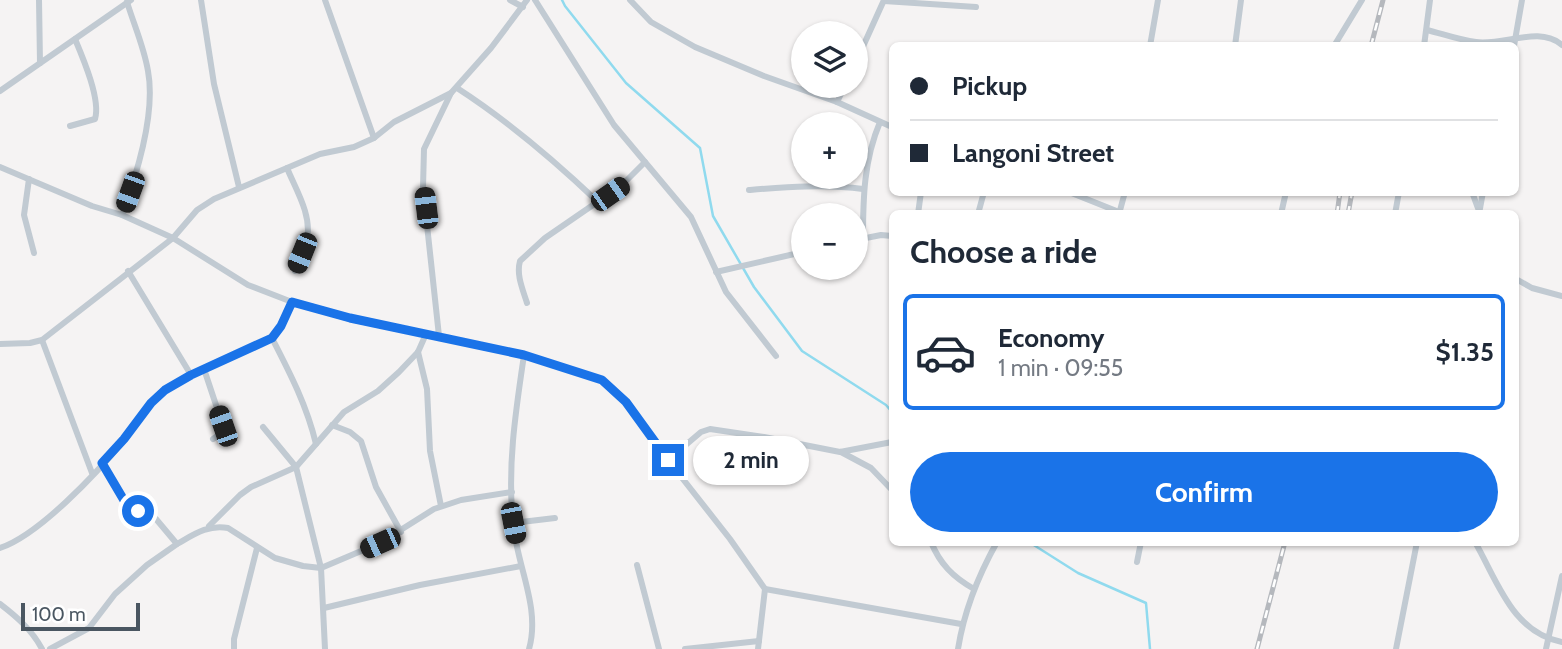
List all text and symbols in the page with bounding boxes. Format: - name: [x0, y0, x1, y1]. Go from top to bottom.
- map controls: [791, 21, 868, 280]
- button: layers: [791, 21, 868, 98]
- text: Pickup: [952, 70, 1027, 102]
- button: +: [791, 112, 868, 189]
- text: Langoni Street: [952, 137, 1114, 169]
- car: [113, 169, 148, 215]
- car: [587, 173, 634, 215]
- car: [414, 186, 439, 230]
- button: −: [791, 203, 868, 280]
- car: [285, 230, 320, 276]
- text: Choose a ride: [910, 232, 1097, 271]
- icon: car: [914, 321, 977, 384]
- text: Economy: [998, 322, 1104, 354]
- text: $1.35: [1436, 336, 1494, 368]
- text: 1 min · 09:55: [998, 354, 1123, 382]
- car: [207, 403, 240, 449]
- callout: 2 min: [692, 435, 808, 484]
- route end: [652, 444, 684, 476]
- text: 2 min: [723, 446, 779, 474]
- button: Confirm: [910, 452, 1498, 532]
- route start: [122, 495, 154, 527]
- car: [499, 500, 528, 546]
- car: [357, 525, 404, 561]
- scale bar: [21, 600, 140, 632]
- text: 100 m: [32, 603, 86, 626]

